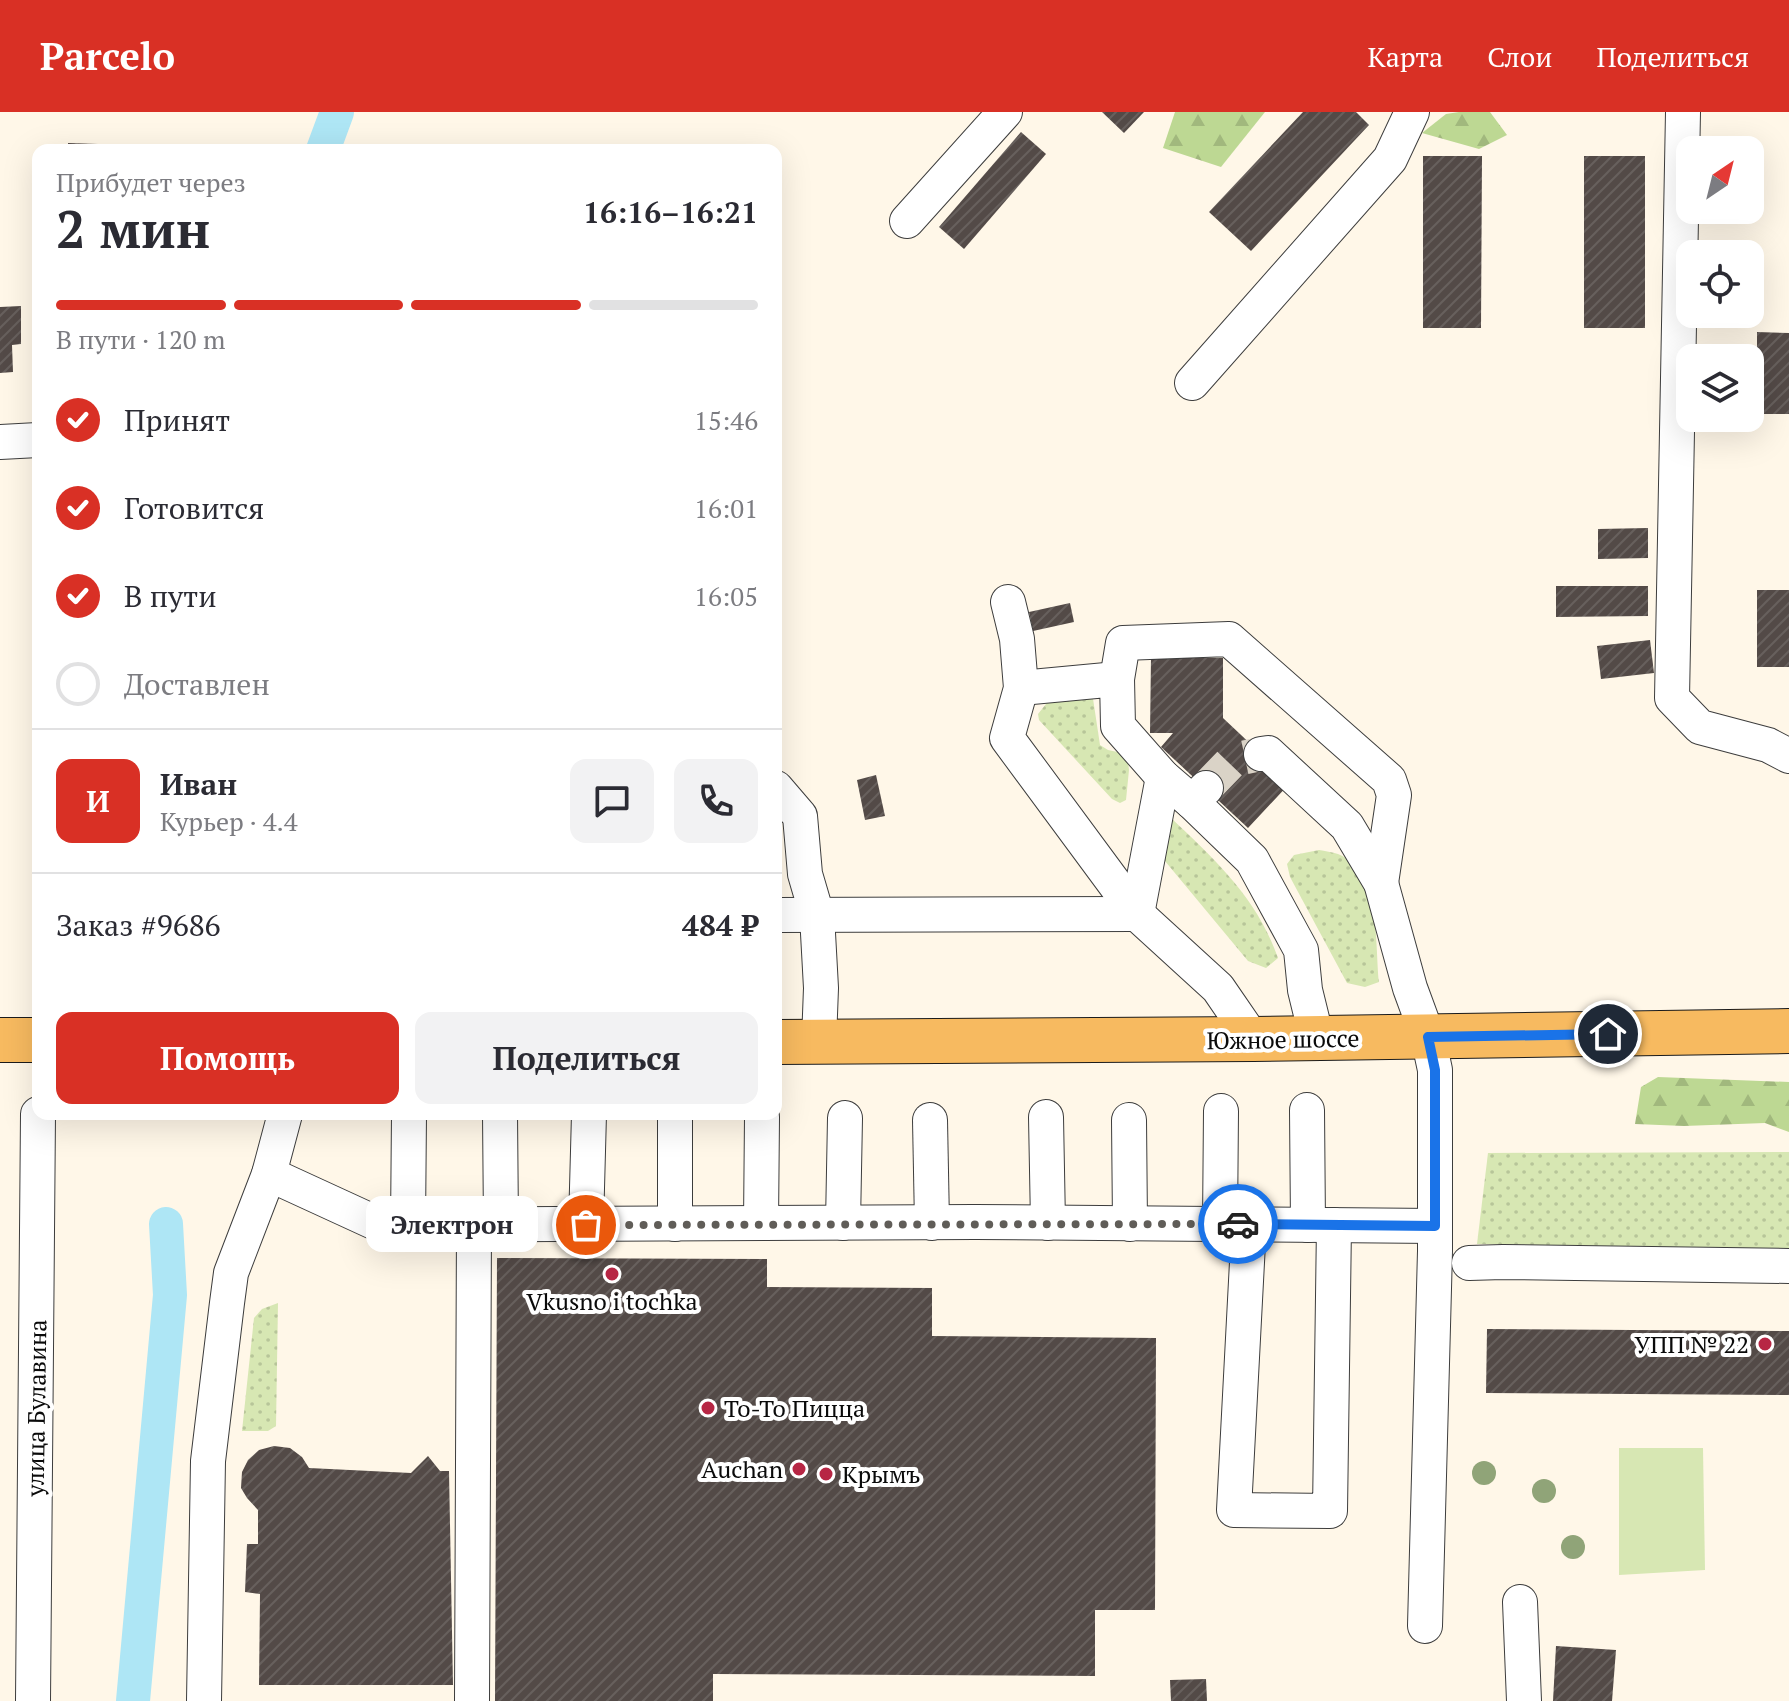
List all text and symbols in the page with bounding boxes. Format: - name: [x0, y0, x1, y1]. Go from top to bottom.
- text: Parcelo: [40, 31, 175, 81]
- text: Карта: [1368, 38, 1443, 75]
- text: Слои: [1487, 38, 1552, 75]
- text: Поделиться: [1596, 38, 1749, 75]
- north arrow: [1676, 136, 1764, 224]
- map controls: [1676, 136, 1764, 432]
- text: Прибудет через: [56, 165, 246, 199]
- text: 16:16–16:21: [583, 192, 758, 232]
- text: 2 мин: [56, 194, 210, 263]
- button: locate: [1676, 240, 1764, 328]
- text: В пути · 120 m: [56, 322, 225, 356]
- button: layers: [1676, 344, 1764, 432]
- icon: check: [56, 398, 100, 442]
- text: Принят: [124, 400, 230, 440]
- text: 15:46: [694, 403, 758, 437]
- icon: check: [56, 486, 100, 530]
- text: Готовится: [124, 488, 264, 528]
- text: 16:01: [694, 491, 758, 525]
- icon: check: [56, 574, 100, 618]
- text: В пути: [124, 576, 217, 616]
- text: 16:05: [694, 579, 758, 613]
- text: Доставлен: [124, 664, 270, 704]
- button: chat: [570, 759, 654, 843]
- button: phone: [674, 759, 758, 843]
- text: Иван: [160, 764, 237, 804]
- text: И: [86, 781, 110, 821]
- text: Курьер · 4.4: [160, 804, 298, 838]
- text: Заказ #9686: [56, 905, 221, 945]
- text: 484 ₽: [682, 905, 758, 945]
- pin: [1574, 1000, 1642, 1068]
- button: Помощь: [56, 1012, 399, 1104]
- button: Поделиться: [415, 1012, 758, 1104]
- icon: home: [1586, 1012, 1630, 1056]
- street label: Южное шоссе: [1206, 1022, 1360, 1056]
- courier: [1198, 1184, 1278, 1264]
- pin: [552, 1191, 620, 1259]
- callout: Электрон: [366, 1197, 538, 1253]
- icon: car: [1216, 1202, 1260, 1246]
- icon: bag: [564, 1203, 608, 1247]
- text: Электрон: [390, 1207, 514, 1241]
- marker: Vkusno i tochka: [603, 1265, 621, 1283]
- place label: Vkusno i tochka: [526, 1285, 698, 1317]
- street label: улица Булавина: [18, 1319, 54, 1498]
- place label: УПП № 22: [1634, 1328, 1749, 1360]
- marker: УПП № 22: [1756, 1335, 1774, 1353]
- place label: То-То Пицца: [724, 1392, 865, 1424]
- marker: То-То Пицца: [699, 1399, 717, 1417]
- place label: Auchan: [701, 1453, 783, 1485]
- place label: Крымъ: [842, 1458, 920, 1490]
- marker: Auchan: [790, 1460, 808, 1478]
- marker: Крымъ: [817, 1465, 835, 1483]

